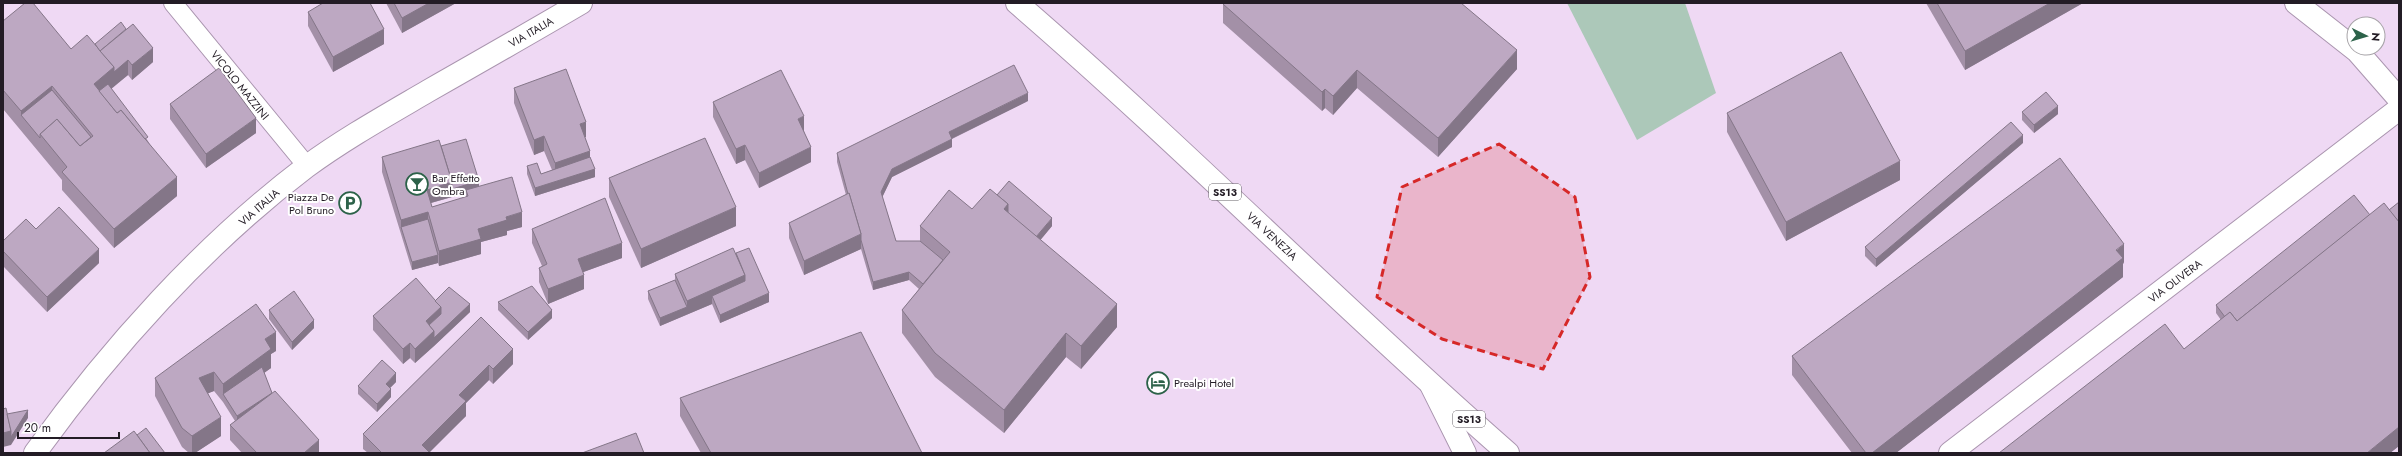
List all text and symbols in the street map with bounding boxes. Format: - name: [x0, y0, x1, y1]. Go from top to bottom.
- street label: VIA ITALIA: [506, 12, 557, 51]
- north arrow: [2346, 16, 2386, 56]
- text: N: [2368, 32, 2384, 42]
- street label: VICOLO MAZZINI: [207, 47, 273, 123]
- place label: Bar Effetto Ombra: [432, 170, 480, 199]
- bar icon: Bar Effetto Ombra: [404, 171, 430, 197]
- street label: VIA ITALIA: [235, 184, 283, 229]
- road number: SS13: [1209, 184, 1241, 200]
- place label: Piazza De Pol Bruno: [288, 189, 334, 218]
- parking icon: Piazza De Pol Bruno: [337, 190, 363, 216]
- street label: VIA VENEZIA: [1243, 208, 1302, 264]
- street label: VIA OLIVERA: [2145, 255, 2206, 307]
- hotel icon: Prealpi Hotel: [1145, 370, 1171, 396]
- place label: Prealpi Hotel: [1174, 375, 1234, 391]
- road number: SS13: [1453, 411, 1485, 427]
- scale bar: [18, 414, 119, 440]
- text: 20 m: [24, 419, 51, 437]

